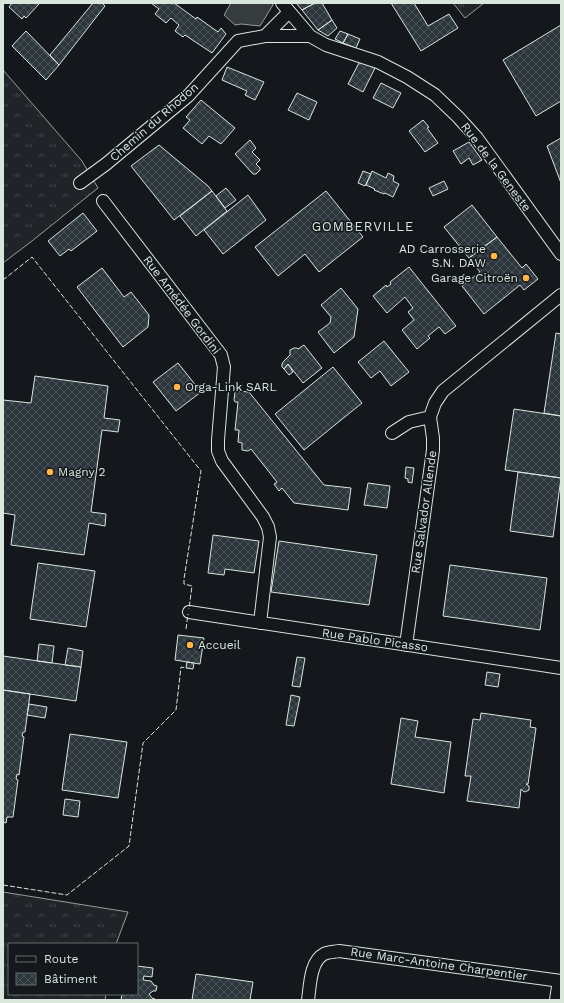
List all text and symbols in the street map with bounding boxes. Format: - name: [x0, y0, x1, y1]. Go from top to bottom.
- street label: Chemin du Rhodon: [107, 80, 201, 164]
- street label: Rue de la Geneste: [458, 120, 534, 214]
- district label: GOMBERVILLE: [312, 219, 414, 234]
- place label: AD Carrosserie S.N. DAW: [399, 242, 486, 270]
- marker: AD Carrosserie S.N. DAW: [489, 251, 499, 261]
- street label: Rue Amédée Gordini: [140, 253, 224, 357]
- place label: Garage Citroën: [431, 271, 518, 285]
- marker: Garage Citroën: [521, 273, 531, 283]
- place label: Orga-Link SARL: [185, 380, 277, 394]
- marker: Orga-Link SARL: [172, 382, 182, 392]
- street label: Rue Salvador Allende: [408, 450, 440, 574]
- place label: Magny 2: [58, 465, 106, 479]
- marker: Magny 2: [45, 467, 55, 477]
- street label: Rue Pablo Picasso: [321, 626, 429, 654]
- place label: Accueil: [198, 638, 241, 652]
- marker: Accueil: [185, 640, 195, 650]
- legend: [8, 943, 138, 995]
- street label: Rue Marc-Antoine Charpentier: [350, 945, 529, 983]
- text: Route: [44, 952, 78, 966]
- text: Bâtiment: [44, 972, 97, 986]

